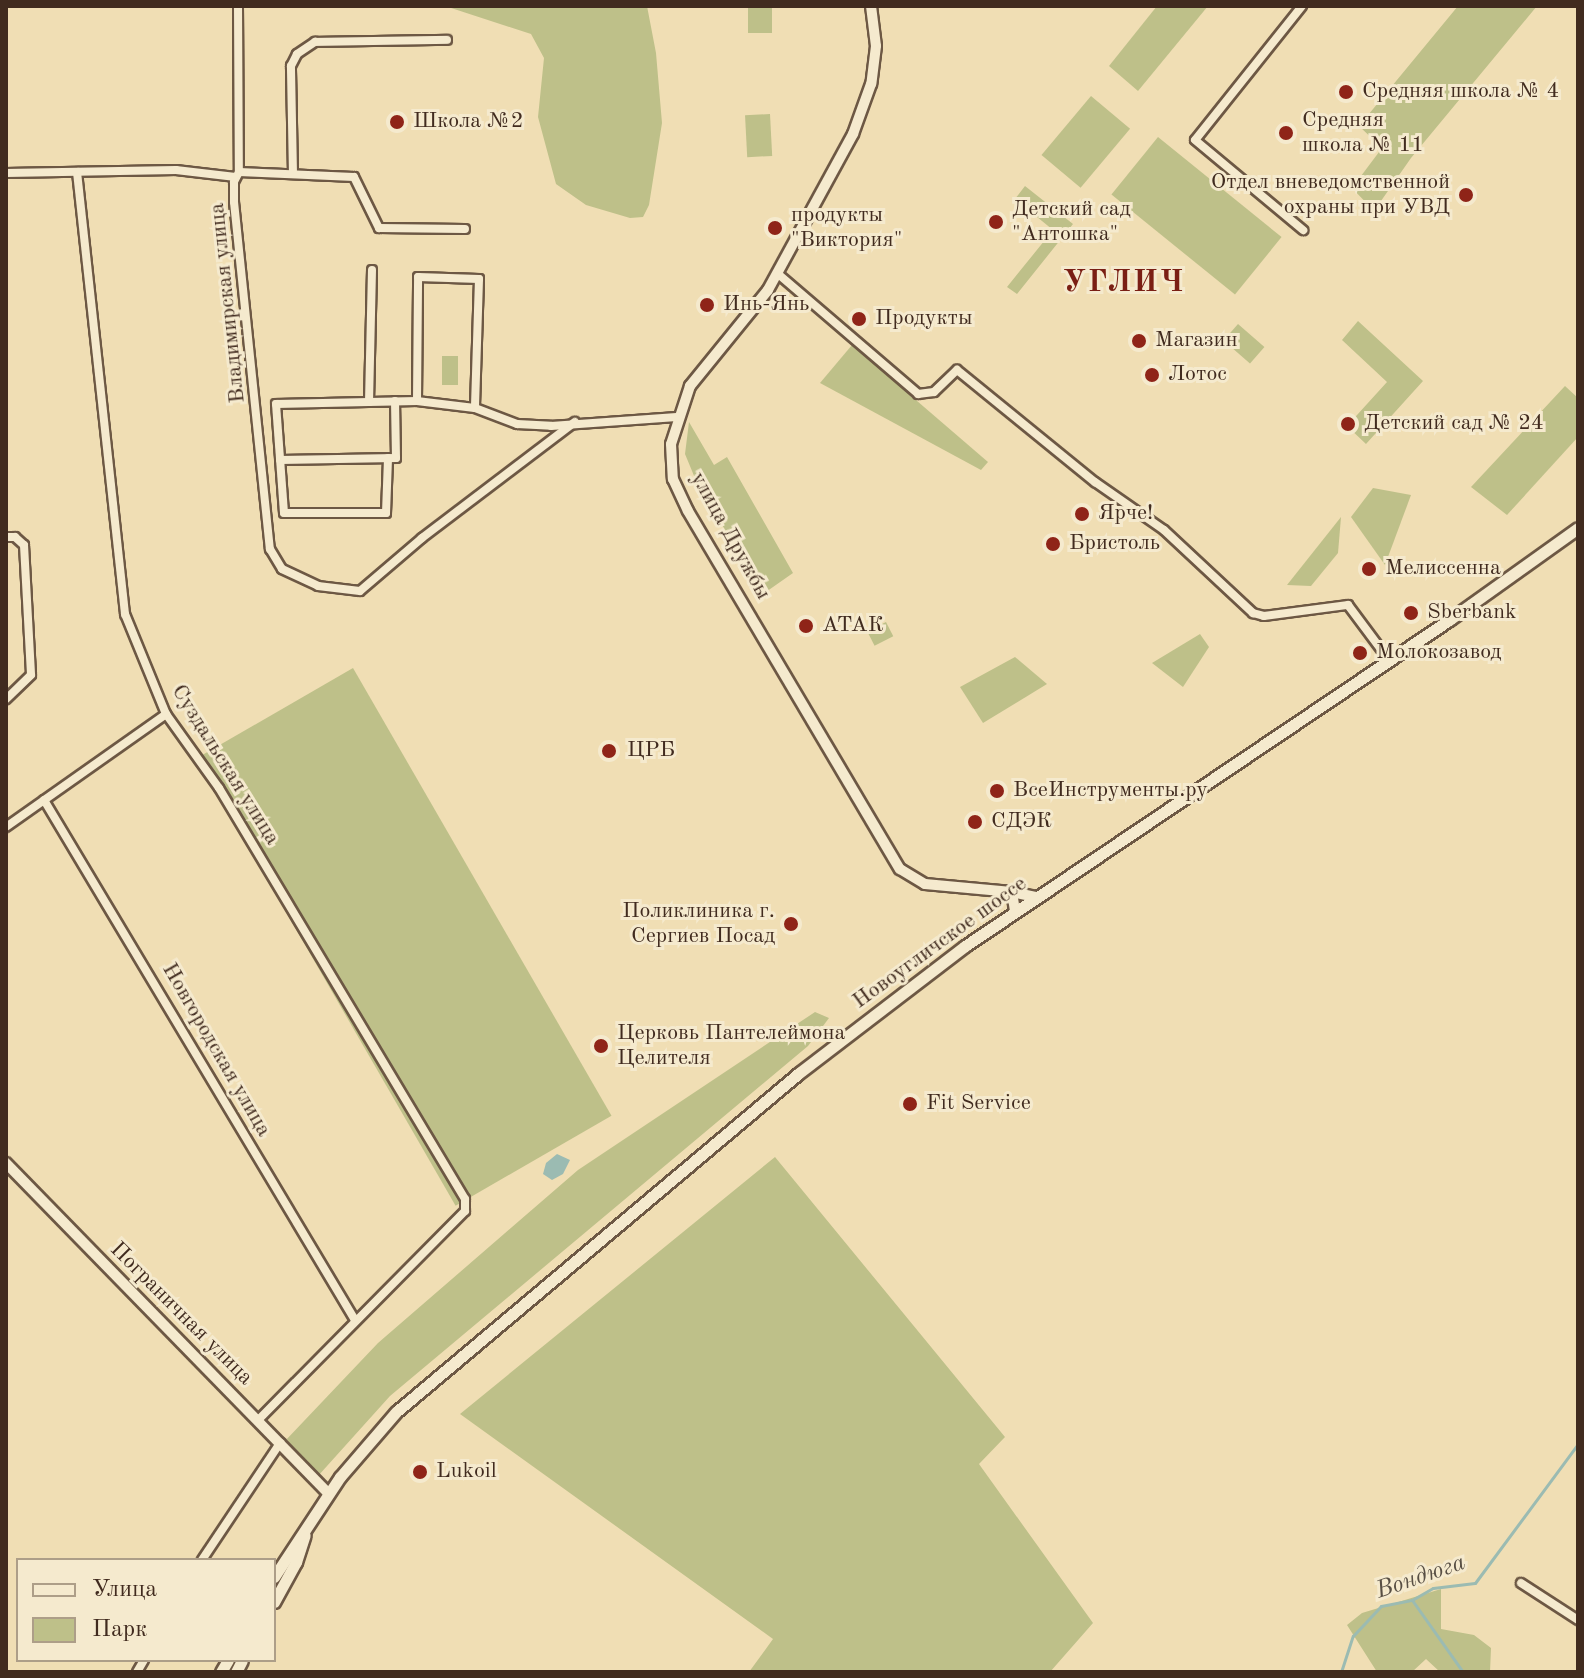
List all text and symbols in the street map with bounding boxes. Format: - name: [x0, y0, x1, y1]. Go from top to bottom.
- place label: Средняя школа № 4: [1362, 79, 1559, 105]
- marker: Средняя школа № 4: [1337, 83, 1355, 101]
- place label: Средняя школа № 11: [1302, 107, 1424, 158]
- place label: Школа №2: [413, 109, 524, 135]
- marker: Школа №2: [388, 113, 406, 131]
- marker: Средняя школа № 11: [1277, 124, 1295, 142]
- place label: Отдел вневедомственной охраны при УВД: [1211, 169, 1450, 220]
- marker: Отдел вневедомственной охраны при УВД: [1457, 186, 1475, 204]
- place label: Детский сад "Антошка": [1012, 196, 1130, 248]
- street label: Владимирская улица: [204, 202, 252, 404]
- place label: продукты "Виктория": [791, 202, 902, 254]
- marker: Детский сад "Антошка": [987, 213, 1005, 231]
- marker: продукты "Виктория": [766, 219, 784, 237]
- district label: УГЛИЧ: [1063, 265, 1185, 301]
- place label: Инь-Янь: [723, 292, 809, 318]
- marker: Инь-Янь: [698, 296, 716, 314]
- place label: Продукты: [875, 306, 972, 332]
- marker: Продукты: [850, 310, 868, 328]
- place label: Магазин: [1155, 328, 1237, 354]
- marker: Магазин: [1130, 332, 1148, 350]
- place label: Лотос: [1168, 362, 1227, 388]
- marker: Лотос: [1143, 366, 1161, 384]
- place label: Детский сад № 24: [1364, 411, 1544, 437]
- marker: Детский сад № 24: [1339, 415, 1357, 433]
- street label: улица Дружбы: [684, 468, 776, 604]
- place label: Ярче!: [1098, 501, 1153, 527]
- marker: Ярче!: [1073, 505, 1091, 523]
- place label: Бристоль: [1069, 531, 1160, 557]
- marker: Бристоль: [1044, 535, 1062, 553]
- place label: Мелиссенна: [1385, 556, 1501, 582]
- marker: Мелиссенна: [1360, 560, 1378, 578]
- place label: Sberbank: [1427, 600, 1516, 626]
- marker: Sberbank: [1402, 604, 1420, 622]
- place label: АТАК: [822, 613, 884, 639]
- marker: АТАК: [797, 617, 815, 635]
- place label: Молокозавод: [1376, 640, 1501, 666]
- marker: Молокозавод: [1351, 644, 1369, 662]
- street label: Суздальская улица: [165, 680, 285, 850]
- place label: ЦРБ: [627, 738, 675, 764]
- marker: ЦРБ: [598, 740, 620, 762]
- place label: ВсеИнструменты.ру: [1013, 778, 1208, 804]
- marker: ВсеИнструменты.ру: [988, 782, 1006, 800]
- place label: СДЭК: [991, 809, 1052, 835]
- marker: СДЭК: [966, 813, 984, 831]
- street label: Новоугличское шоссе: [848, 871, 1032, 1015]
- place label: Поликлиника г. Сергиев Посад: [622, 898, 775, 950]
- marker: Поликлиника г. Сергиев Посад: [782, 915, 800, 933]
- street label: Новгородская улица: [156, 959, 276, 1141]
- place label: Церковь Пантелеймона Целителя: [617, 1020, 845, 1072]
- marker: Церковь Пантелеймона Целителя: [592, 1037, 610, 1055]
- place label: Fit Service: [926, 1091, 1031, 1117]
- marker: Fit Service: [901, 1095, 919, 1113]
- street label: Пограничная улица: [104, 1237, 258, 1391]
- place label: Lukoil: [436, 1459, 497, 1485]
- marker: Lukoil: [411, 1463, 429, 1481]
- water label: Вондюга: [1372, 1549, 1470, 1607]
- legend: [16, 1558, 276, 1662]
- text: Улица: [92, 1578, 157, 1602]
- text: Парк: [92, 1618, 147, 1642]

